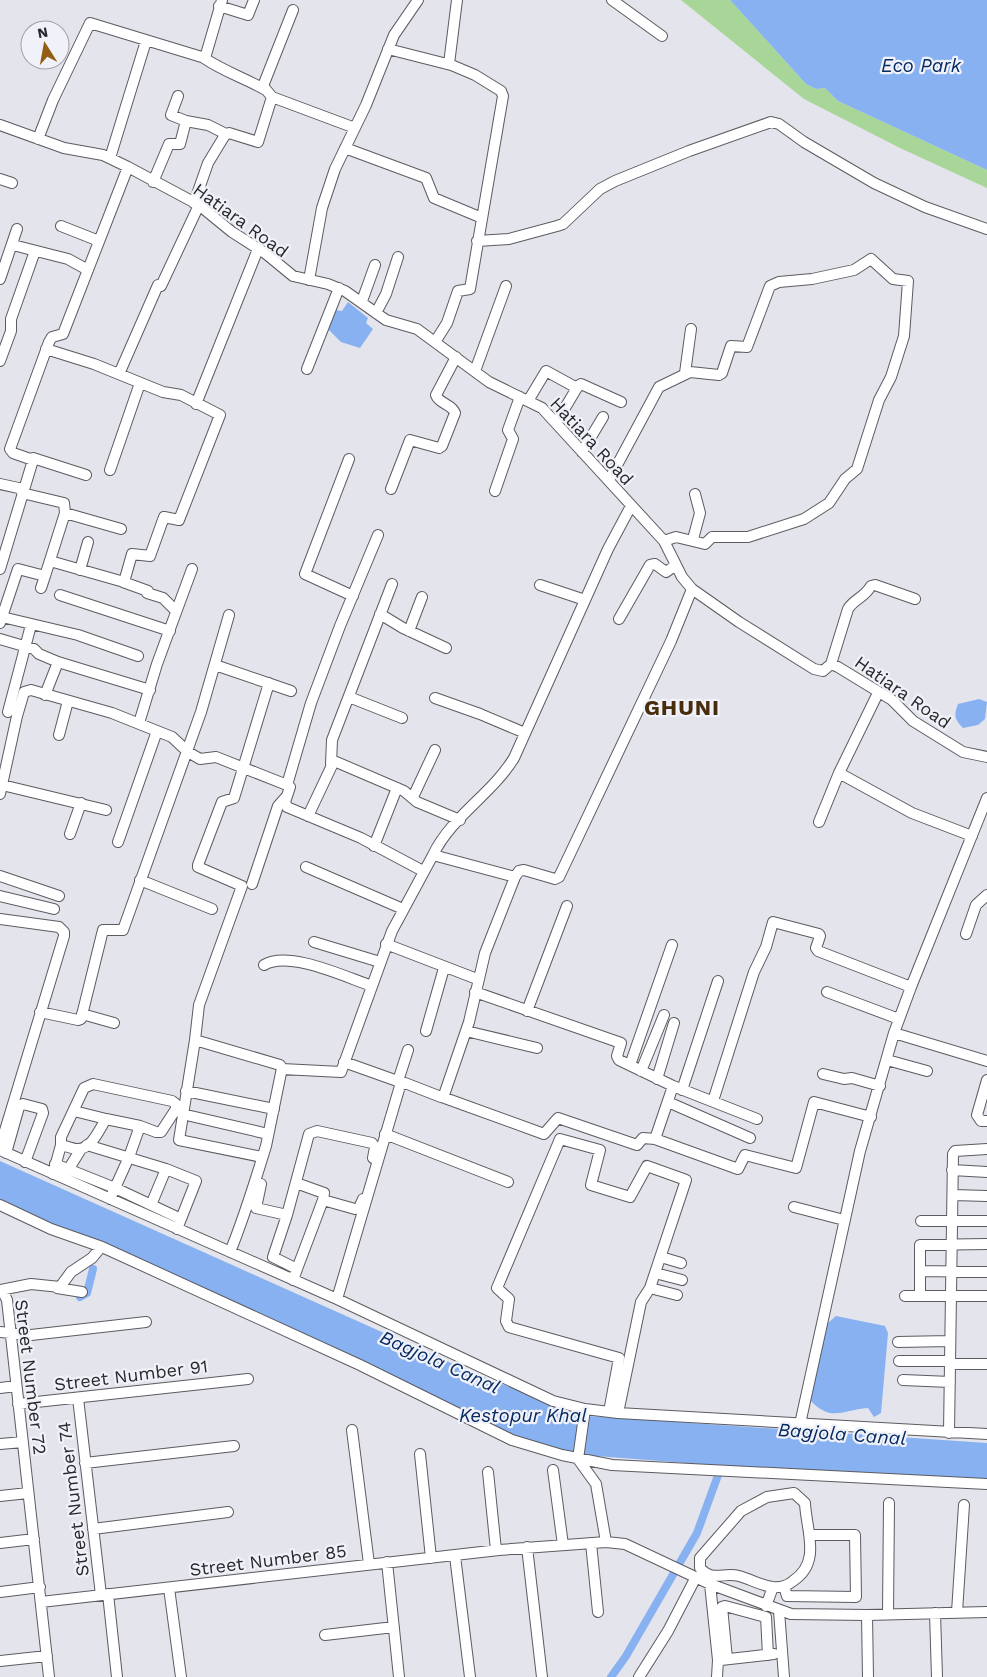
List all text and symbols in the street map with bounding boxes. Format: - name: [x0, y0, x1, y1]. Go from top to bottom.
- north arrow: [20, 20, 70, 70]
- text: N: [36, 23, 49, 41]
- water label: Eco Park: [881, 54, 962, 77]
- street label: Hatiara Road: [189, 178, 293, 262]
- street label: Hatiara Road: [546, 393, 638, 489]
- street label: Hatiara Road: [851, 651, 955, 733]
- district label: GHUNI: [644, 695, 720, 720]
- street label: Street Number 72: [11, 1298, 51, 1456]
- water label: Bagjola Canal: [377, 1325, 504, 1399]
- street label: Street Number 91: [53, 1355, 209, 1395]
- water label: Kestopur Khal: [459, 1404, 587, 1427]
- water label: Bagjola Canal: [777, 1418, 907, 1450]
- street label: Street Number 74: [53, 1421, 93, 1577]
- street label: Street Number 85: [188, 1540, 348, 1580]

